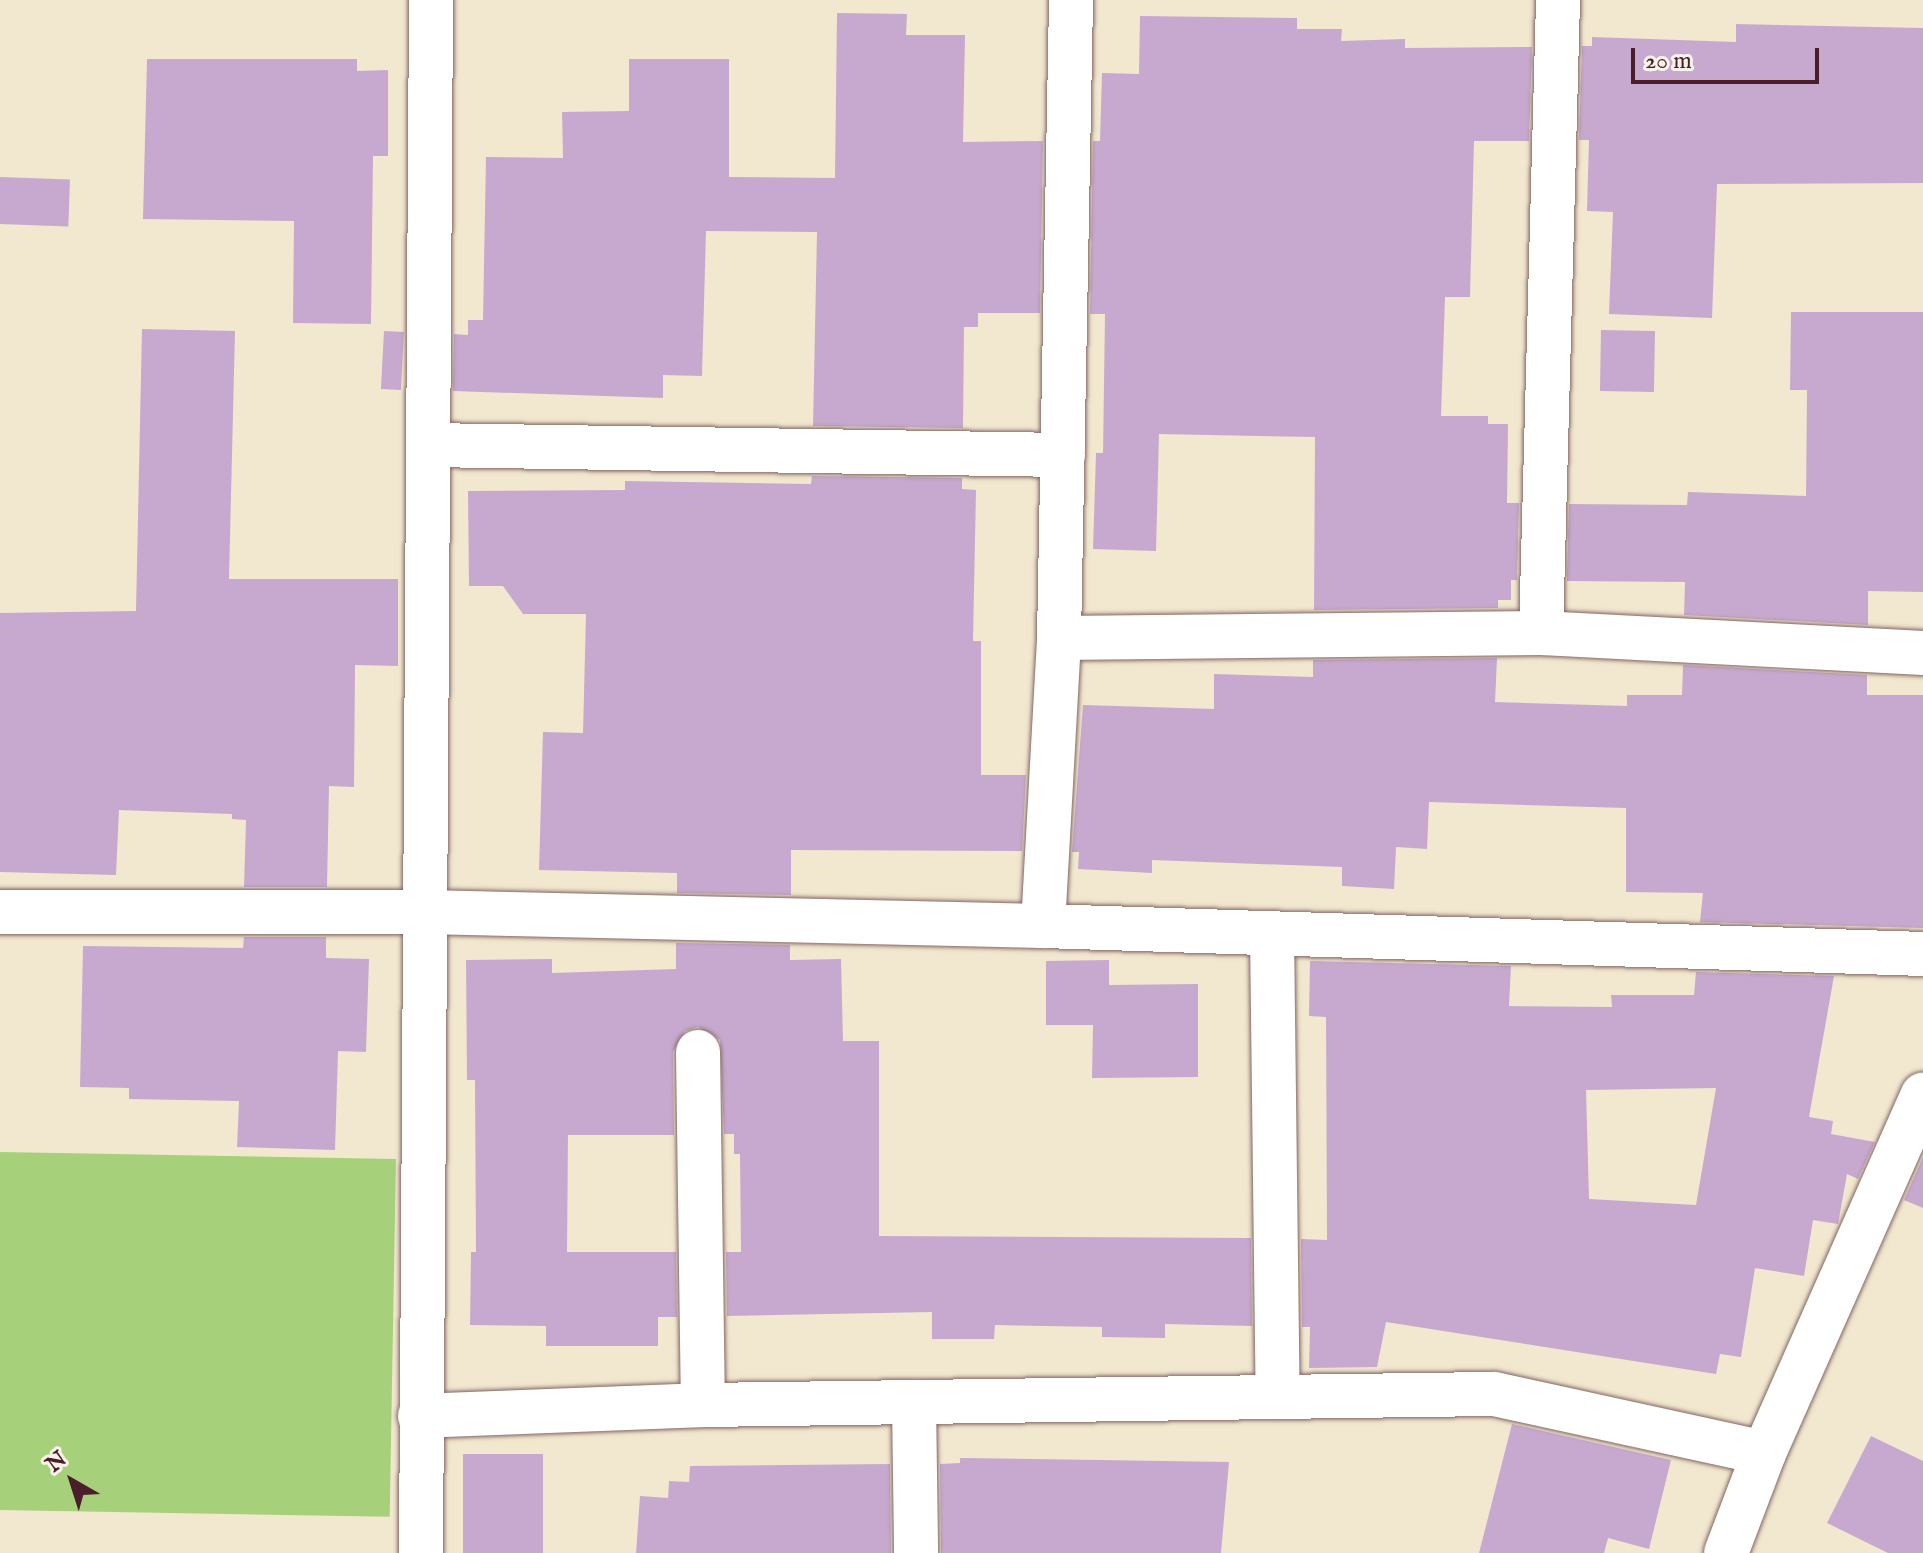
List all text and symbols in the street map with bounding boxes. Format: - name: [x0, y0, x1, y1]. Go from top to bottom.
- scale bar: [1635, 32, 1823, 82]
- text: 20 m: [1645, 46, 1692, 77]
- north arrow: [32, 1441, 112, 1521]
- text: N: [41, 1445, 73, 1479]

